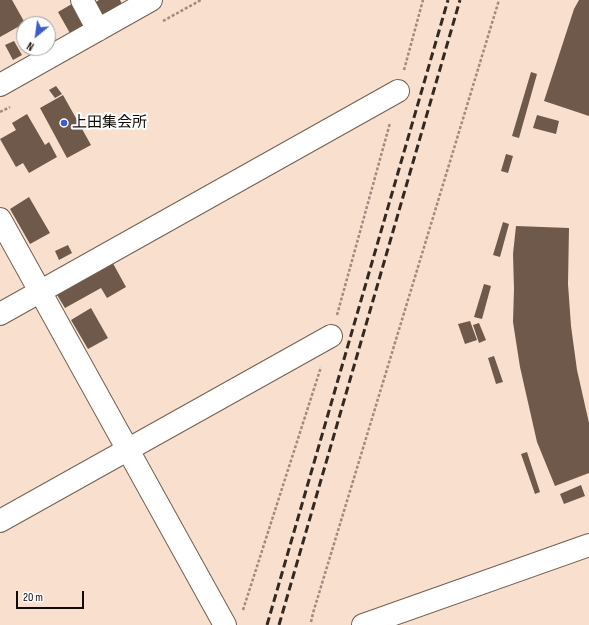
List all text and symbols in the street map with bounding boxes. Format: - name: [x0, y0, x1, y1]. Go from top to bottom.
- north arrow: [16, 16, 56, 56]
- text: N: [25, 39, 36, 53]
- place label: 上田集会所: [72, 114, 147, 132]
- marker: 上田集会所: [59, 118, 69, 128]
- scale bar: [18, 583, 86, 609]
- text: 20 m: [23, 590, 43, 605]

